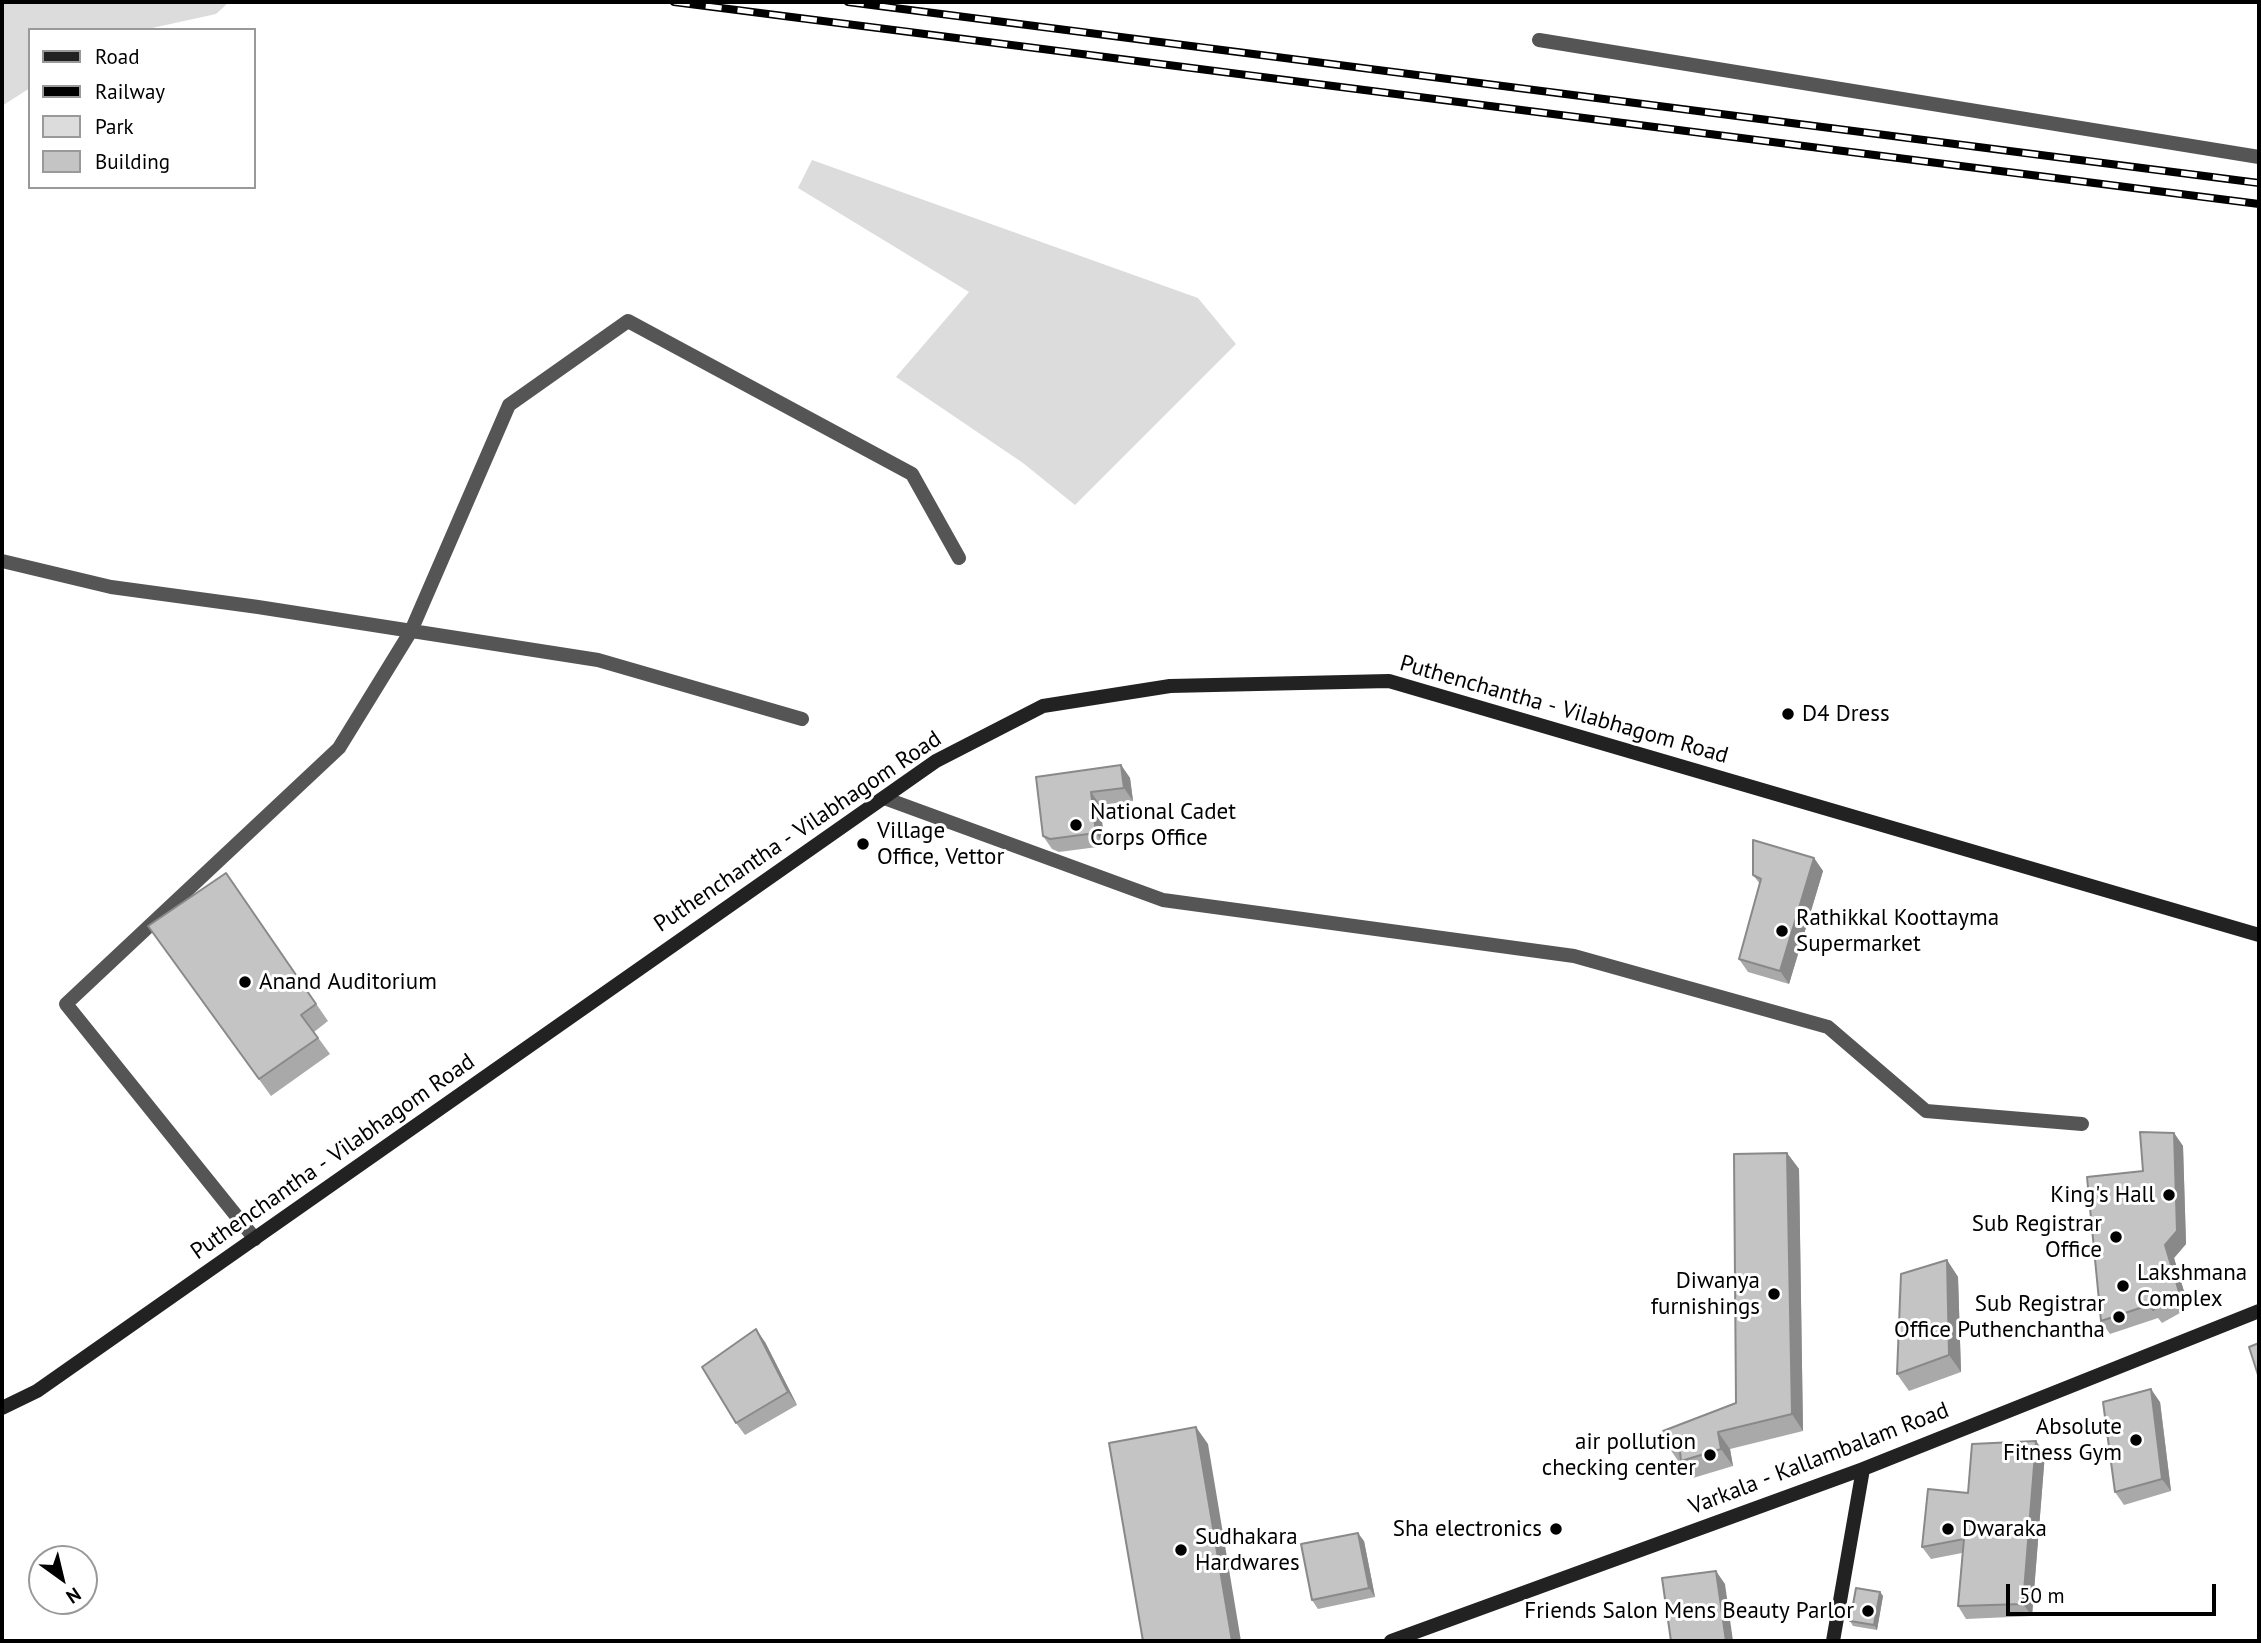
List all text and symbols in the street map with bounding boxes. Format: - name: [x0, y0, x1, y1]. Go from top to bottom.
- legend: [28, 28, 256, 189]
- text: Road: [95, 43, 139, 70]
- text: Railway: [95, 78, 165, 105]
- text: Park: [95, 113, 134, 140]
- text: Building: [95, 148, 170, 175]
- street label: Puthenchantha - Vilabhagom Road: [1397, 650, 1731, 770]
- place label: D4 Dress: [1802, 700, 1890, 728]
- marker: D4 Dress: [1780, 706, 1796, 722]
- street label: Puthenchantha - Vilabhagom Road: [649, 725, 947, 939]
- place label: National Cadet Corps Office: [1090, 798, 1236, 852]
- place label: Village Office, Vettor: [877, 817, 1004, 871]
- marker: National Cadet Corps Office: [1068, 817, 1084, 833]
- marker: Village Office, Vettor: [855, 836, 871, 852]
- place label: Rathikkal Koottayma Supermarket: [1796, 904, 1999, 958]
- marker: Rathikkal Koottayma Supermarket: [1774, 923, 1790, 939]
- place label: Anand Auditorium: [259, 968, 437, 996]
- marker: Anand Auditorium: [237, 974, 253, 990]
- street label: Puthenchantha - Vilabhagom Road: [186, 1048, 480, 1266]
- place label: King's Hall: [2050, 1181, 2155, 1209]
- marker: King's Hall: [2161, 1187, 2177, 1203]
- place label: Sub Registrar Office: [1972, 1210, 2102, 1264]
- marker: Sub Registrar Office: [2108, 1229, 2124, 1245]
- place label: Lakshmana Complex: [2137, 1259, 2247, 1313]
- place label: Diwanya furnishings: [1651, 1267, 1760, 1321]
- marker: Lakshmana Complex: [2115, 1278, 2131, 1294]
- marker: Diwanya furnishings: [1766, 1286, 1782, 1302]
- place label: Sub Registrar Office Puthenchantha: [1894, 1290, 2105, 1344]
- marker: Sub Registrar Office Puthenchantha: [2111, 1309, 2127, 1325]
- street label: Varkala - Kallambalam Road: [1685, 1397, 1953, 1521]
- place label: Absolute Fitness Gym: [2003, 1413, 2122, 1467]
- place label: air pollution checking center: [1542, 1428, 1696, 1482]
- marker: Absolute Fitness Gym: [2128, 1432, 2144, 1448]
- marker: air pollution checking center: [1702, 1447, 1718, 1463]
- place label: Sha electronics: [1393, 1515, 1542, 1543]
- place label: Dwaraka: [1962, 1515, 2047, 1543]
- marker: Sha electronics: [1548, 1521, 1564, 1537]
- marker: Dwaraka: [1940, 1521, 1956, 1537]
- place label: Sudhakara Hardwares: [1195, 1523, 1300, 1577]
- marker: Sudhakara Hardwares: [1173, 1542, 1189, 1558]
- north arrow: [28, 1545, 98, 1615]
- scale bar: [2009, 1570, 2219, 1614]
- text: N: [62, 1582, 86, 1609]
- text: 50 m: [2019, 1582, 2065, 1609]
- place label: Friends Salon Mens Beauty Parlor: [1524, 1597, 1854, 1625]
- marker: Friends Salon Mens Beauty Parlor: [1860, 1603, 1876, 1619]

